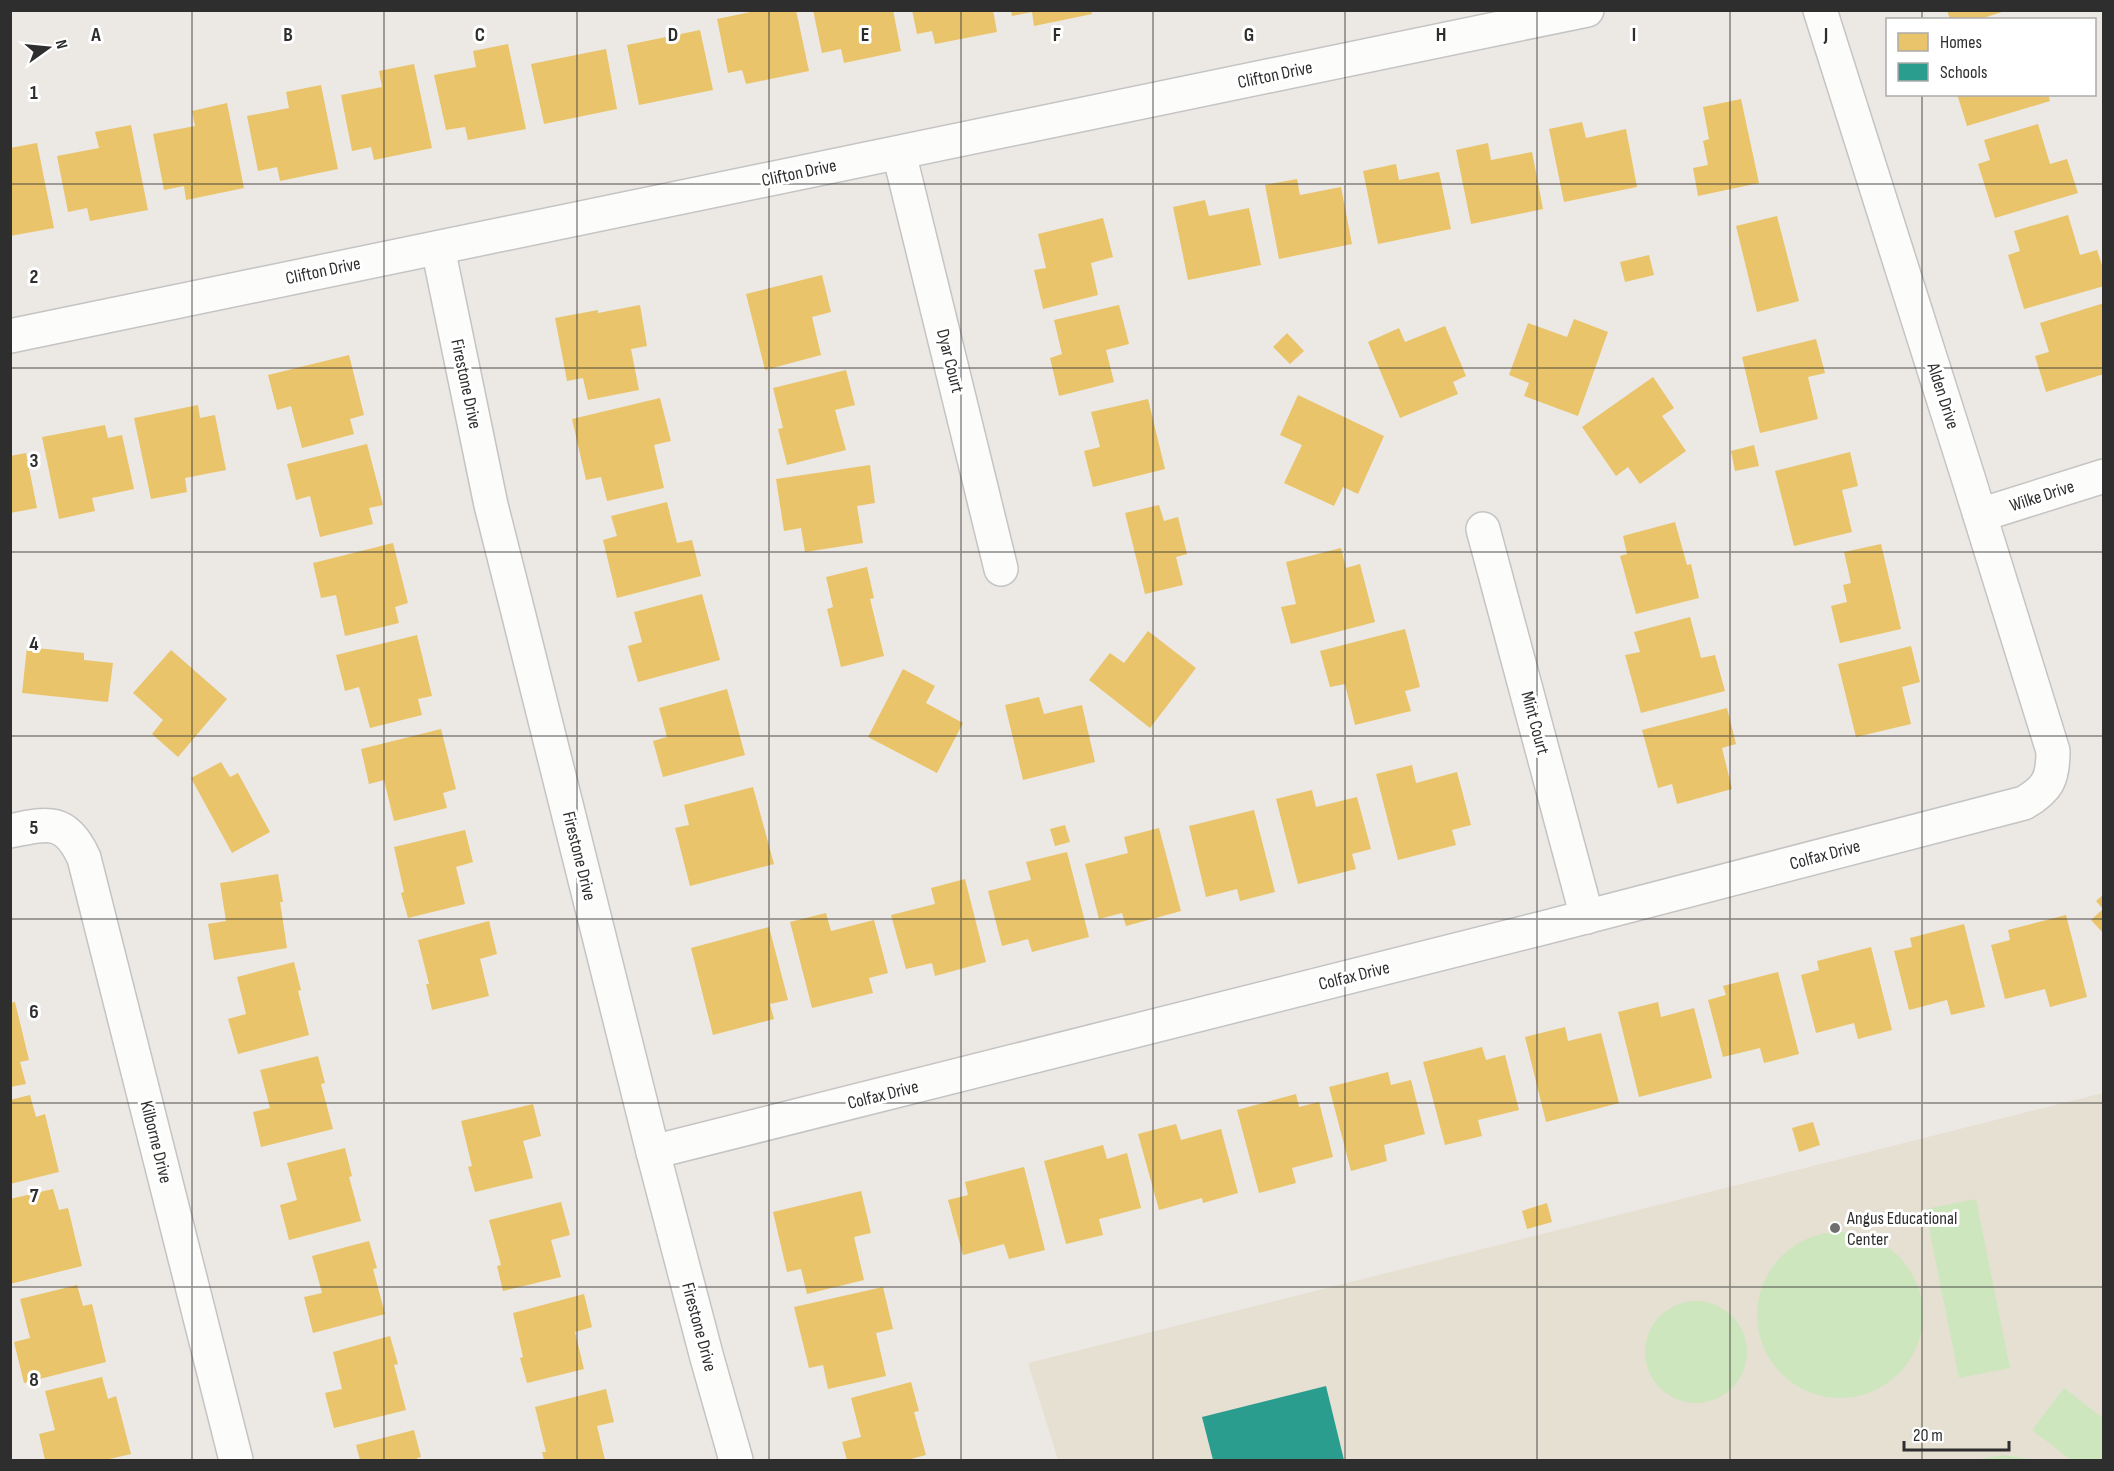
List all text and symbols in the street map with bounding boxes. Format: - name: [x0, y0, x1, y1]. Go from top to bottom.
- north arrow: [18, 18, 78, 78]
- legend: [1886, 18, 2096, 96]
- text: A: [90, 23, 101, 47]
- text: B: [283, 23, 293, 47]
- text: C: [475, 23, 485, 47]
- text: D: [668, 23, 678, 47]
- text: E: [861, 23, 869, 47]
- text: F: [1053, 23, 1061, 47]
- text: G: [1244, 23, 1254, 47]
- text: H: [1436, 23, 1446, 47]
- text: I: [1632, 23, 1636, 47]
- text: J: [1823, 23, 1828, 47]
- text: Homes: [1940, 32, 1982, 53]
- text: N: [51, 38, 71, 51]
- street label: Clifton Drive: [1236, 57, 1314, 93]
- text: Schools: [1940, 62, 1987, 83]
- text: 1: [30, 81, 38, 105]
- street label: Clifton Drive: [760, 155, 838, 191]
- street label: Clifton Drive: [284, 253, 362, 289]
- text: 2: [30, 265, 38, 289]
- street label: Dyar Court: [932, 327, 968, 396]
- street label: Firestone Drive: [446, 337, 486, 431]
- street label: Alden Drive: [1922, 359, 1963, 432]
- text: 3: [30, 449, 39, 473]
- street label: Wilke Drive: [2007, 476, 2077, 516]
- text: 4: [29, 632, 39, 656]
- street label: Mint Court: [1516, 689, 1554, 757]
- street label: Firestone Drive: [558, 809, 600, 903]
- text: 5: [30, 816, 39, 840]
- street label: Colfax Drive: [1787, 835, 1863, 875]
- street label: Colfax Drive: [1316, 957, 1392, 995]
- text: 6: [29, 1000, 39, 1024]
- street label: Colfax Drive: [845, 1076, 921, 1114]
- street label: Kilborne Drive: [136, 1099, 176, 1185]
- text: 7: [30, 1184, 39, 1208]
- place label: Angus Educational Center: [1846, 1208, 1957, 1250]
- marker: Angus Educational Center: [1828, 1221, 1842, 1235]
- street label: Firestone Drive: [677, 1280, 721, 1374]
- text: 8: [29, 1368, 39, 1392]
- scale bar: [1904, 1414, 2009, 1452]
- text: 20 m: [1913, 1425, 1943, 1446]

